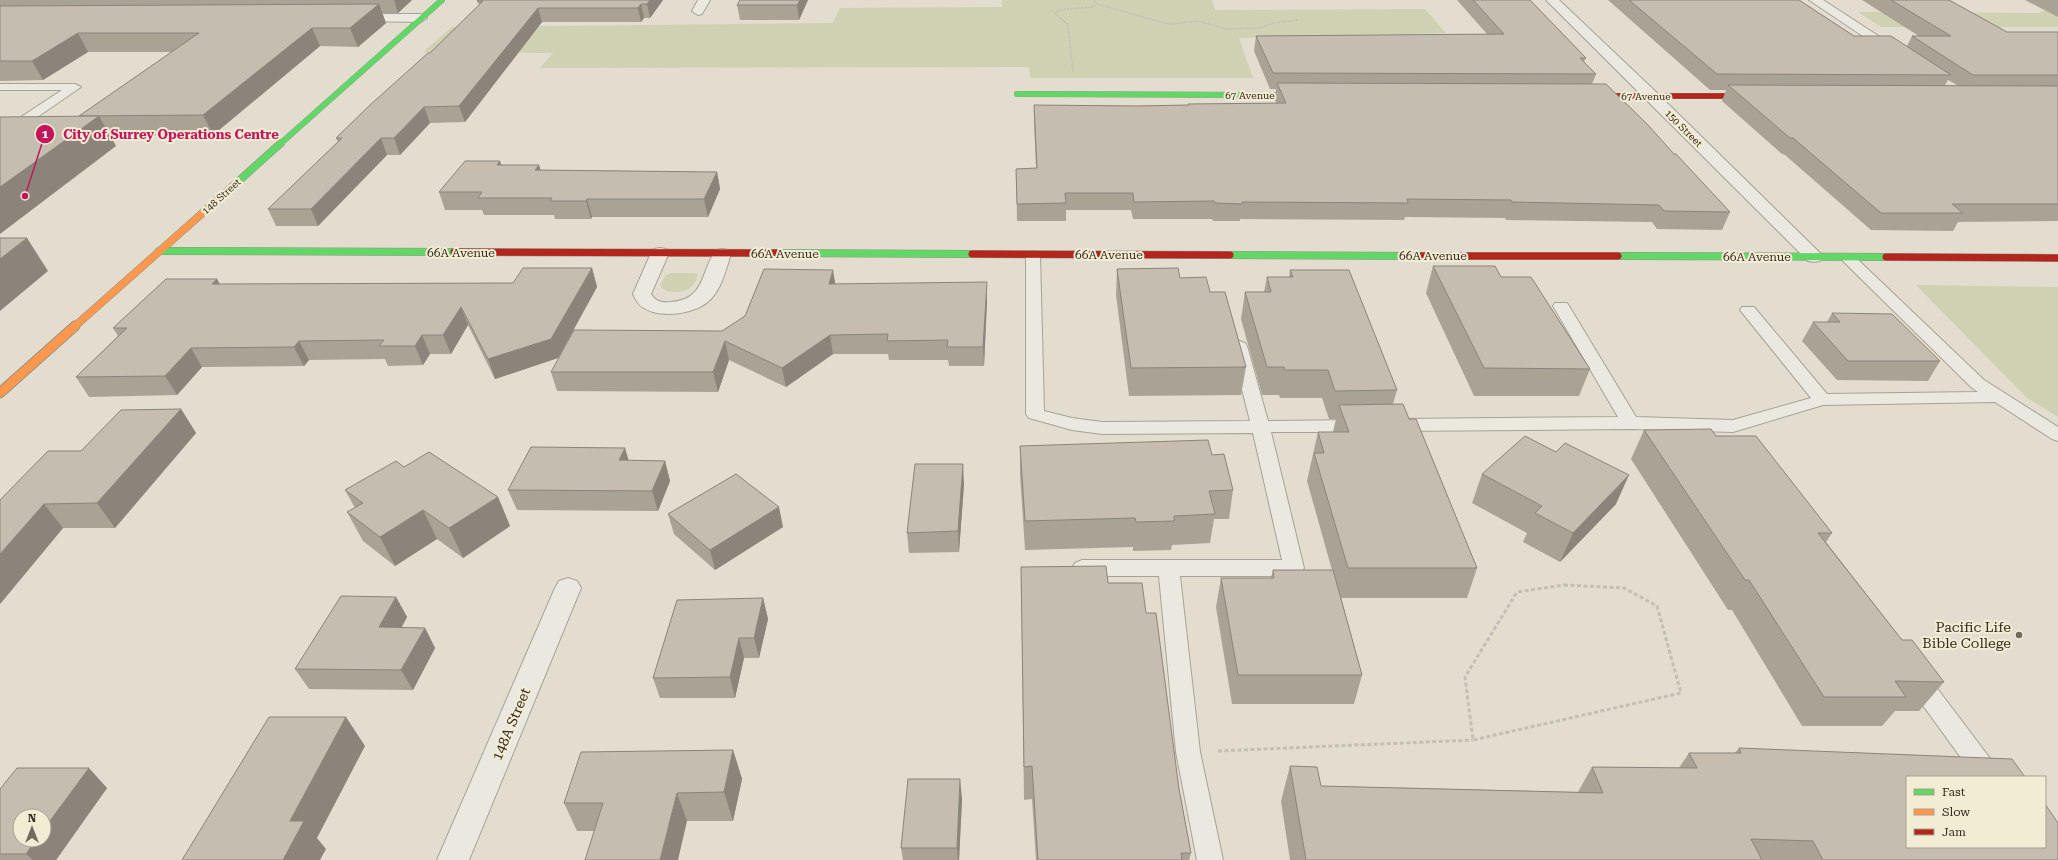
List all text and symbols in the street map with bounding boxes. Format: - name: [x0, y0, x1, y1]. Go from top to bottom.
- street label: 67 Avenue: [1225, 90, 1275, 101]
- street label: 67 Avenue: [1621, 91, 1671, 102]
- street label: 150 Street: [1663, 107, 1705, 149]
- callout: City of Surrey Operations Centre: [35, 122, 286, 147]
- text: 1: [42, 127, 49, 141]
- text: City of Surrey Operations Centre: [63, 127, 279, 142]
- street label: 148 Street: [200, 176, 243, 217]
- street label: 66A Avenue: [427, 246, 495, 260]
- street label: 66A Avenue: [751, 247, 819, 261]
- street label: 66A Avenue: [1075, 248, 1143, 262]
- street label: 66A Avenue: [1399, 249, 1467, 263]
- street label: 66A Avenue: [1723, 250, 1791, 264]
- place label: Pacific Life Bible College: [1922, 619, 2011, 651]
- marker: Pacific Life Bible College: [2014, 630, 2024, 640]
- street label: 148A Street: [489, 685, 533, 763]
- legend: [1906, 776, 2046, 848]
- text: Fast: [1942, 785, 1966, 799]
- text: Slow: [1942, 805, 1970, 819]
- north arrow: [12, 808, 52, 848]
- text: N: [28, 812, 37, 825]
- text: Jam: [1942, 825, 1966, 839]

